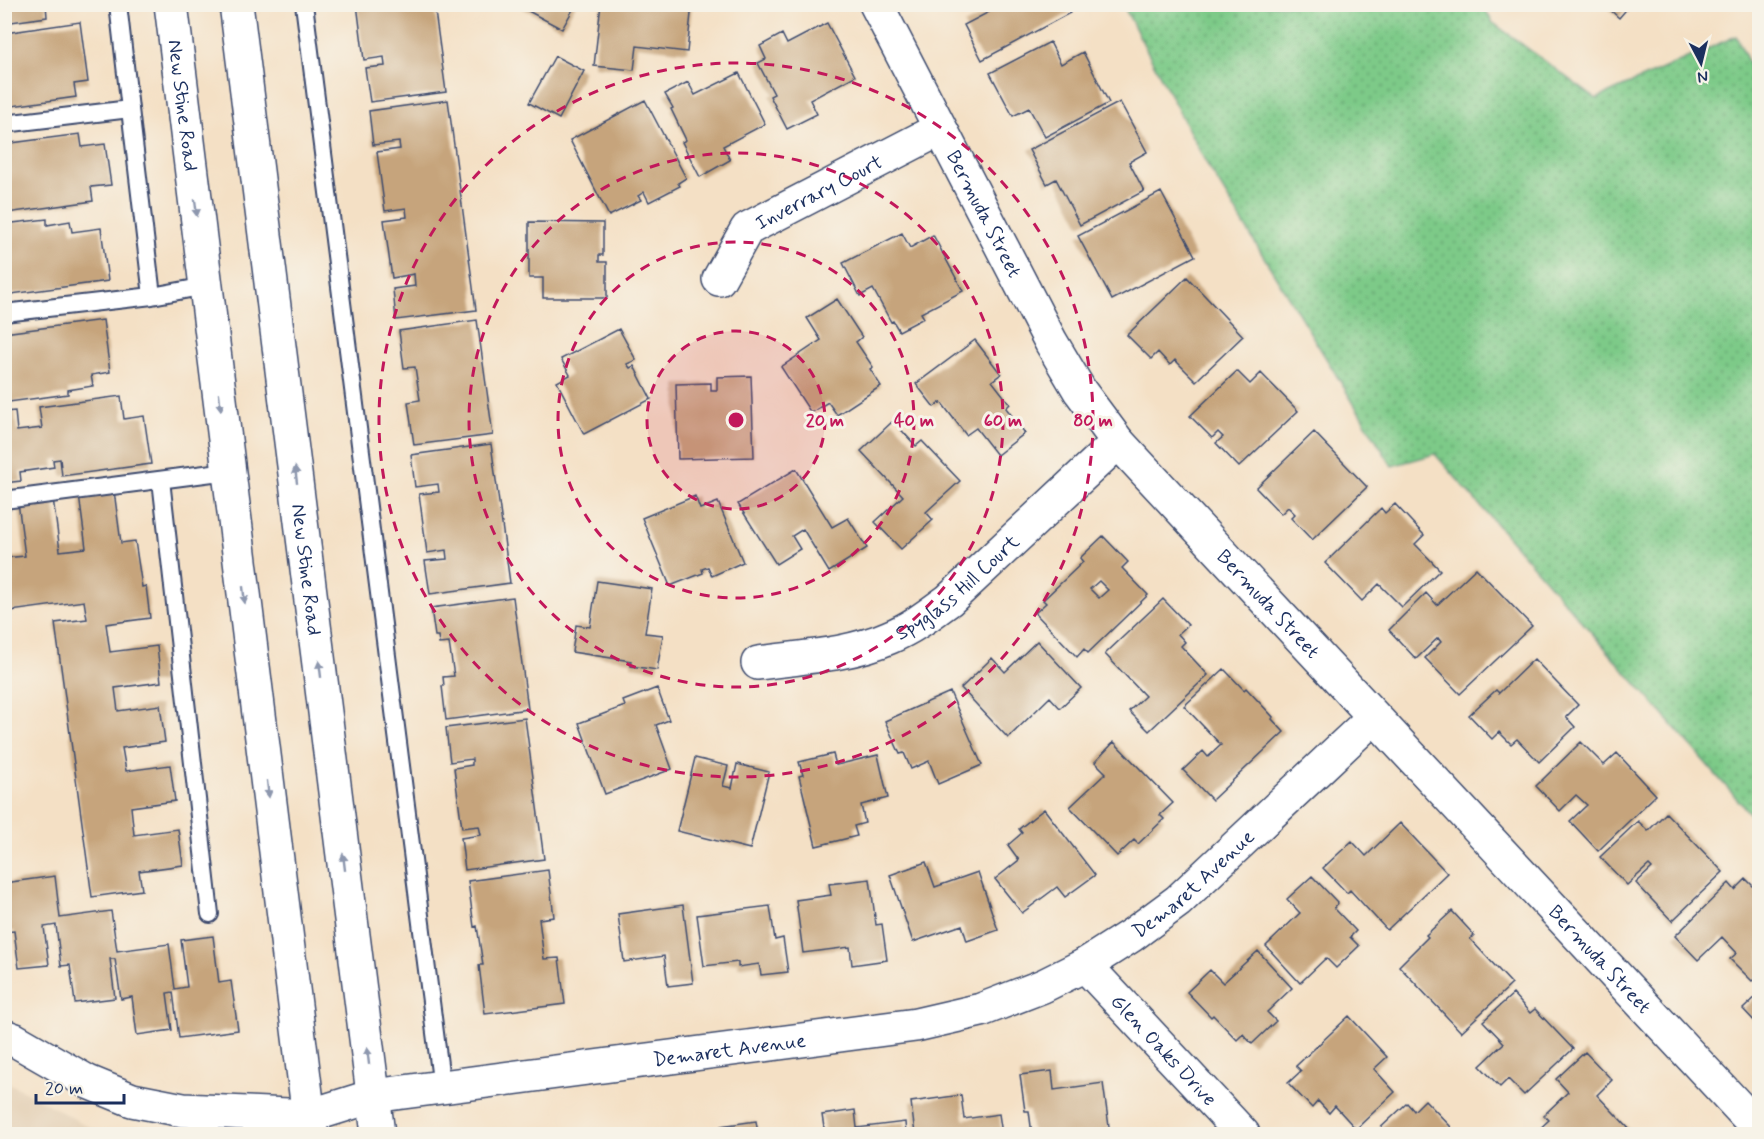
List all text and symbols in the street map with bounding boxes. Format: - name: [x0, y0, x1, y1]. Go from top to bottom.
- north arrow: [1671, 33, 1731, 93]
- street label: New Stine Road: [161, 38, 204, 173]
- text: N: [1696, 65, 1709, 87]
- street label: Bermuda Street: [939, 146, 1027, 283]
- street label: Inverrary Court: [751, 149, 888, 237]
- one-way arrow: [191, 199, 201, 218]
- one-way arrow: [215, 393, 225, 412]
- text: 20 m: [806, 409, 844, 433]
- text: 40 m: [894, 409, 934, 433]
- text: 60 m: [984, 409, 1022, 433]
- text: 80 m: [1073, 409, 1113, 433]
- centre of rings: [726, 410, 746, 430]
- one-way arrow: [291, 466, 300, 485]
- street label: New Stine Road: [284, 502, 327, 637]
- street label: Spyglass Hill Court: [891, 529, 1026, 648]
- street label: Bermuda Street: [1210, 544, 1325, 665]
- one-way arrow: [239, 586, 249, 605]
- one-way arrow: [315, 659, 325, 678]
- one-way arrow: [263, 780, 273, 799]
- street label: Demaret Avenue: [1127, 824, 1261, 945]
- one-way arrow: [339, 853, 349, 872]
- street label: Bermuda Street: [1542, 899, 1657, 1020]
- street label: Glen Oaks Drive: [1104, 989, 1222, 1113]
- street label: Demaret Avenue: [652, 1028, 808, 1074]
- one-way arrow: [364, 1046, 373, 1065]
- scale bar: [36, 1067, 124, 1105]
- text: 20 m: [45, 1077, 83, 1101]

